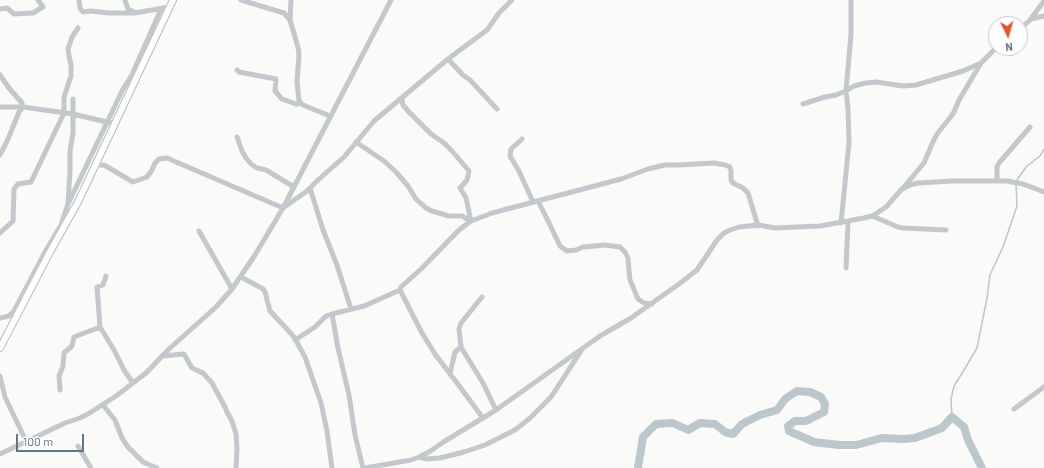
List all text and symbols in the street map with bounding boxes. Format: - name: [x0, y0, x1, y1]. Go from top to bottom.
- north arrow: [988, 16, 1028, 56]
- text: N: [1005, 41, 1013, 54]
- scale bar: [18, 426, 86, 452]
- text: 100 m: [23, 434, 53, 448]

